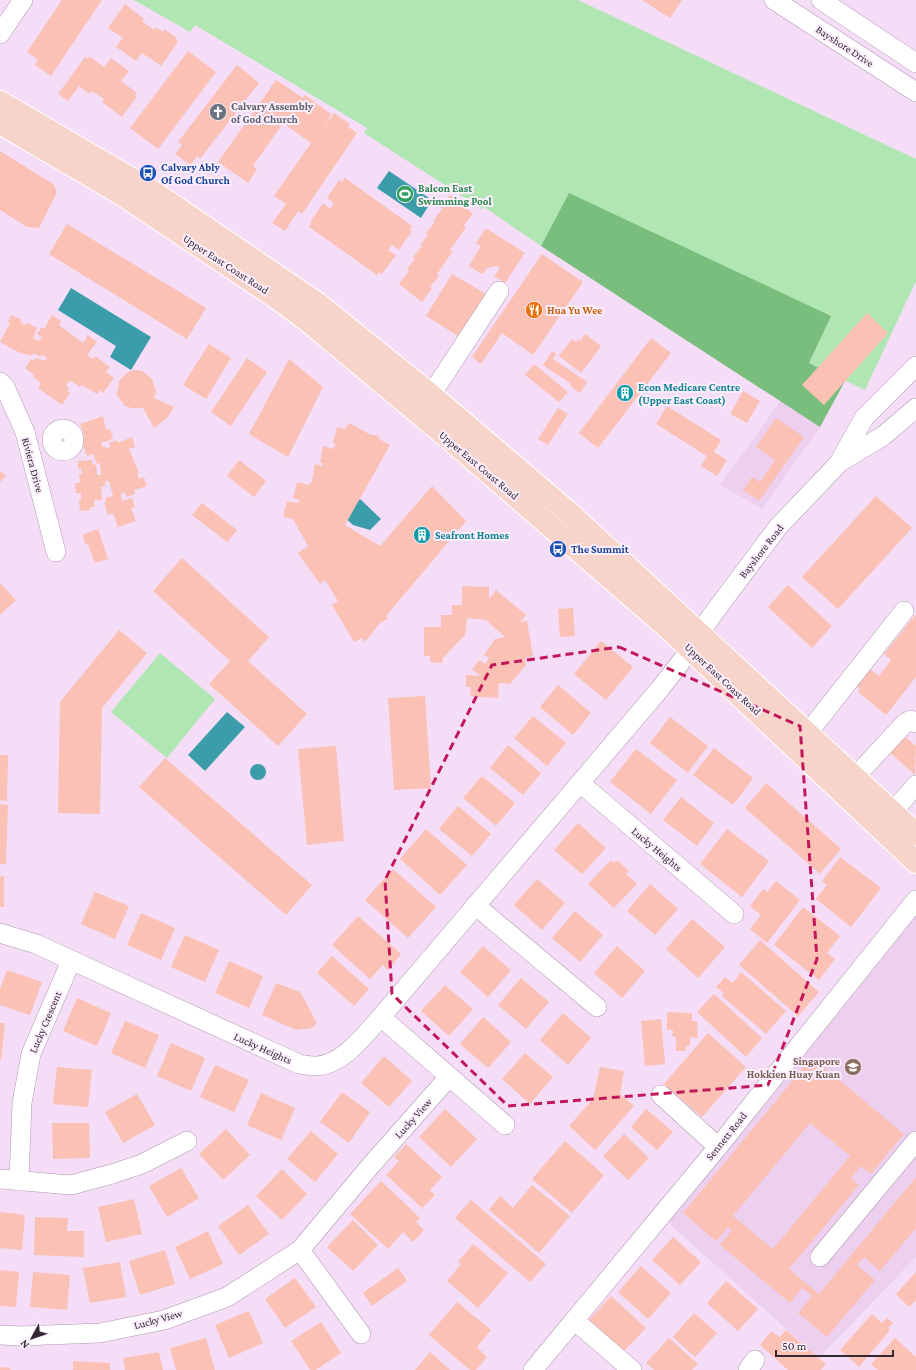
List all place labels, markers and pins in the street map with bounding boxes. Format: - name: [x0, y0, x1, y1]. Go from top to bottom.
- place label: Calvary Assembly of God Church: [231, 100, 314, 125]
- church icon: Calvary Assembly of God Church: [208, 102, 228, 122]
- place label: Calvary Ably Of God Church: [161, 161, 230, 186]
- bus stop icon: Calvary Ably Of God Church: [138, 163, 158, 183]
- place label: Balcon East Swimming Pool: [418, 182, 492, 207]
- sports icon: Balcon East Swimming Pool: [395, 184, 415, 204]
- restaurant icon: Hua Yu Wee: [524, 300, 544, 320]
- place label: Hua Yu Wee: [547, 304, 602, 316]
- place label: Econ Medicare Centre (Upper East Coast): [638, 381, 740, 407]
- building icon: Econ Medicare Centre (Upper East Coast): [615, 383, 635, 403]
- building icon: Seafront Homes: [412, 525, 432, 545]
- place label: Seafront Homes: [435, 529, 509, 541]
- bus stop icon: The Summit: [548, 539, 568, 559]
- place label: The Summit: [571, 543, 629, 555]
- place label: Singapore Hokkien Huay Kuan: [747, 1055, 841, 1080]
- school or university icon: Singapore Hokkien Huay Kuan: [843, 1057, 863, 1077]

